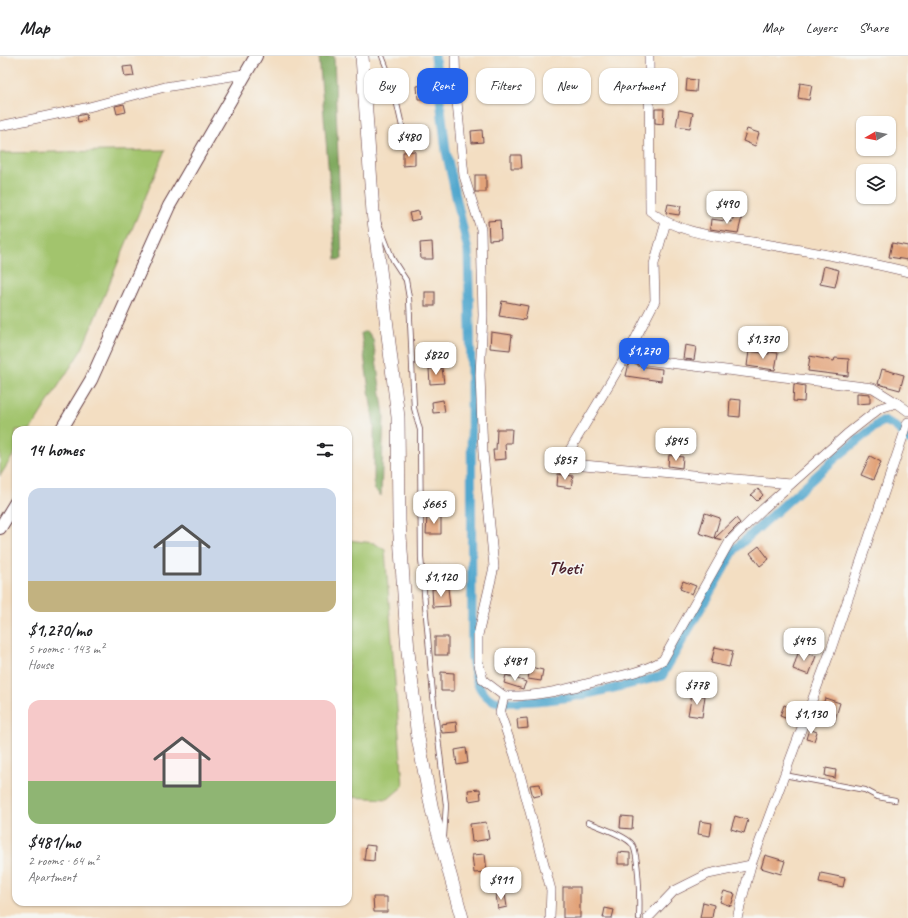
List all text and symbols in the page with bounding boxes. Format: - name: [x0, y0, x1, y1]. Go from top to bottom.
- text: Map: [20, 16, 50, 40]
- text: Map: [762, 19, 784, 36]
- text: Layers: [806, 19, 837, 36]
- text: Share: [859, 19, 888, 36]
- chip: Buy: [364, 68, 409, 104]
- chip: Rent: [417, 68, 468, 104]
- chip: Filters: [476, 68, 535, 104]
- chip: New: [543, 68, 591, 104]
- chip: Apartment: [599, 68, 678, 104]
- north arrow: [856, 116, 896, 156]
- map controls: [856, 116, 896, 204]
- pin: $480: [385, 124, 433, 158]
- text: $480: [397, 129, 421, 145]
- button: layers: [856, 164, 896, 204]
- pin: $490: [703, 191, 751, 225]
- text: $490: [715, 196, 739, 212]
- pin: $1,370: [730, 326, 796, 360]
- text: $1,370: [747, 331, 779, 347]
- pin: $1,270: [611, 338, 677, 372]
- pin: $820: [412, 342, 460, 376]
- text: $1,270: [628, 343, 660, 359]
- text: $820: [424, 347, 448, 363]
- pin: $845: [652, 428, 700, 462]
- text: $845: [664, 433, 688, 449]
- icon: filters: [314, 439, 336, 461]
- text: 14 homes: [28, 440, 84, 461]
- pin: $857: [541, 447, 589, 481]
- text: $857: [553, 452, 577, 468]
- pin: $665: [410, 491, 458, 525]
- text: $665: [422, 496, 446, 512]
- icon: home: [146, 514, 218, 586]
- district label: Tbeti: [548, 556, 584, 580]
- pin: $1,120: [408, 564, 474, 598]
- text: $1,120: [425, 569, 457, 585]
- text: $1,270/mo: [28, 620, 91, 641]
- pin: $495: [780, 628, 828, 662]
- text: $495: [792, 633, 816, 649]
- text: 5 rooms · 143 m²: [28, 641, 104, 657]
- pin: $481: [491, 648, 539, 682]
- text: $481: [503, 653, 527, 669]
- text: House: [28, 657, 53, 673]
- pin: $778: [673, 672, 721, 706]
- text: $778: [685, 677, 709, 693]
- pin: $1,130: [778, 701, 844, 735]
- text: $1,130: [795, 706, 827, 722]
- icon: home: [146, 726, 218, 798]
- text: $481/mo: [28, 832, 80, 853]
- text: 2 rooms · 64 m²: [28, 853, 98, 869]
- pin: $911: [477, 867, 525, 901]
- text: Apartment: [28, 869, 76, 885]
- text: $911: [489, 872, 513, 888]

